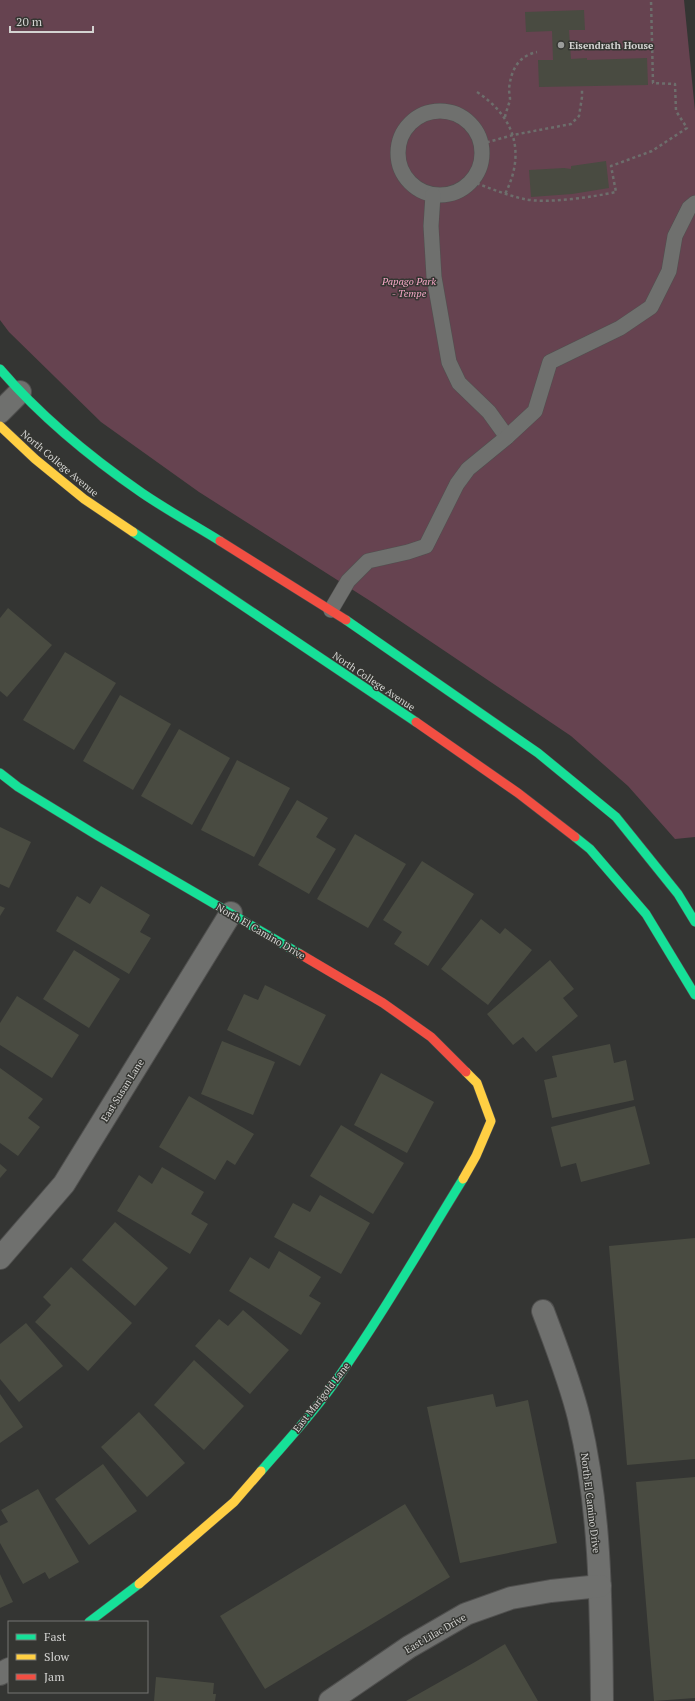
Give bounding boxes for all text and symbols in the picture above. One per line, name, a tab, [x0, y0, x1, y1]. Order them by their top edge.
scale bar	[10, 8, 93, 34]
text: 20 m	[16, 14, 43, 29]
place label: Eisendrath House	[569, 39, 654, 52]
marker: Eisendrath House	[556, 40, 566, 50]
park label: Papago Park - Tempe	[381, 275, 436, 300]
street label: North College Avenue	[18, 427, 101, 499]
street label: North College Avenue	[330, 649, 417, 714]
street label: North El Camino Drive	[214, 901, 308, 962]
street label: East Susan Lane	[98, 1056, 147, 1124]
street label: East Marigold Lane	[290, 1360, 353, 1435]
street label: North El Camino Drive	[578, 1452, 603, 1554]
street label: East Lilac Drive	[402, 1611, 468, 1656]
legend	[8, 1621, 148, 1693]
text: Fast	[44, 1629, 67, 1644]
text: Slow	[44, 1649, 70, 1664]
text: Jam	[44, 1669, 65, 1684]

